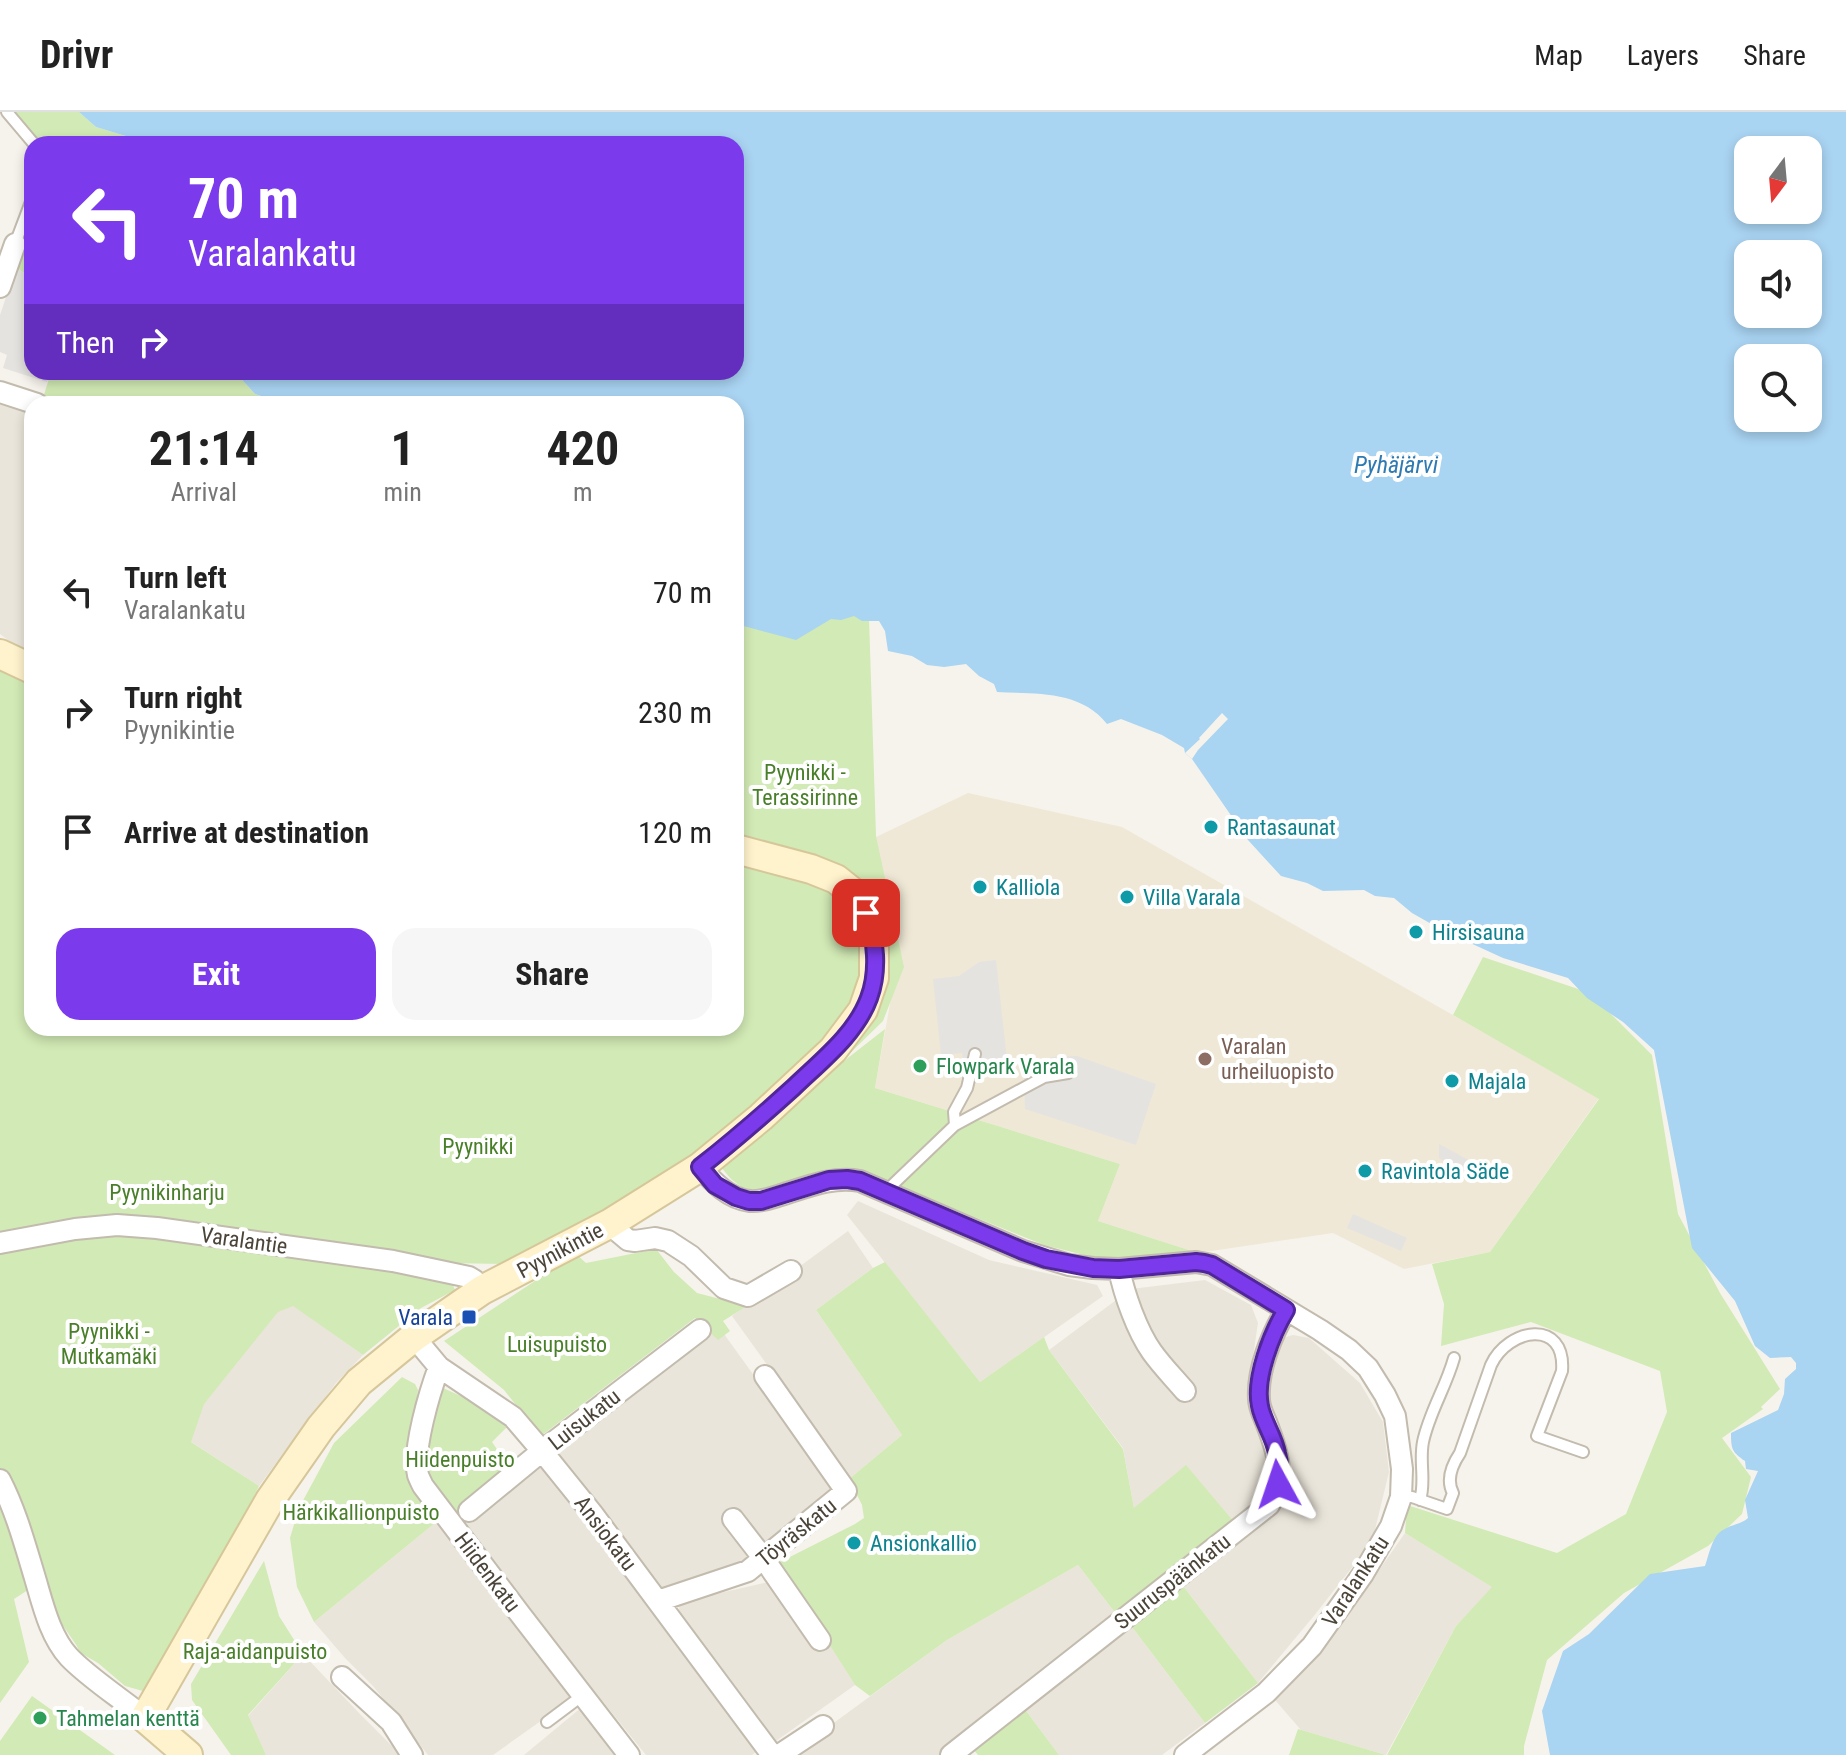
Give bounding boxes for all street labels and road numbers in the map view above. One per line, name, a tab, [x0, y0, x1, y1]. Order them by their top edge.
street label: Pyynikintie	[513, 1217, 608, 1284]
street label: Varalantie	[199, 1222, 289, 1259]
street label: Luisukatu	[544, 1384, 625, 1455]
street label: Ansiokatu	[569, 1491, 642, 1576]
street label: Töyräskatu	[752, 1493, 841, 1572]
street label: Hiidenkatu	[450, 1528, 526, 1617]
street label: Suuruspäänkatu	[1109, 1528, 1235, 1634]
street label: Varalankatu	[1317, 1531, 1394, 1631]

